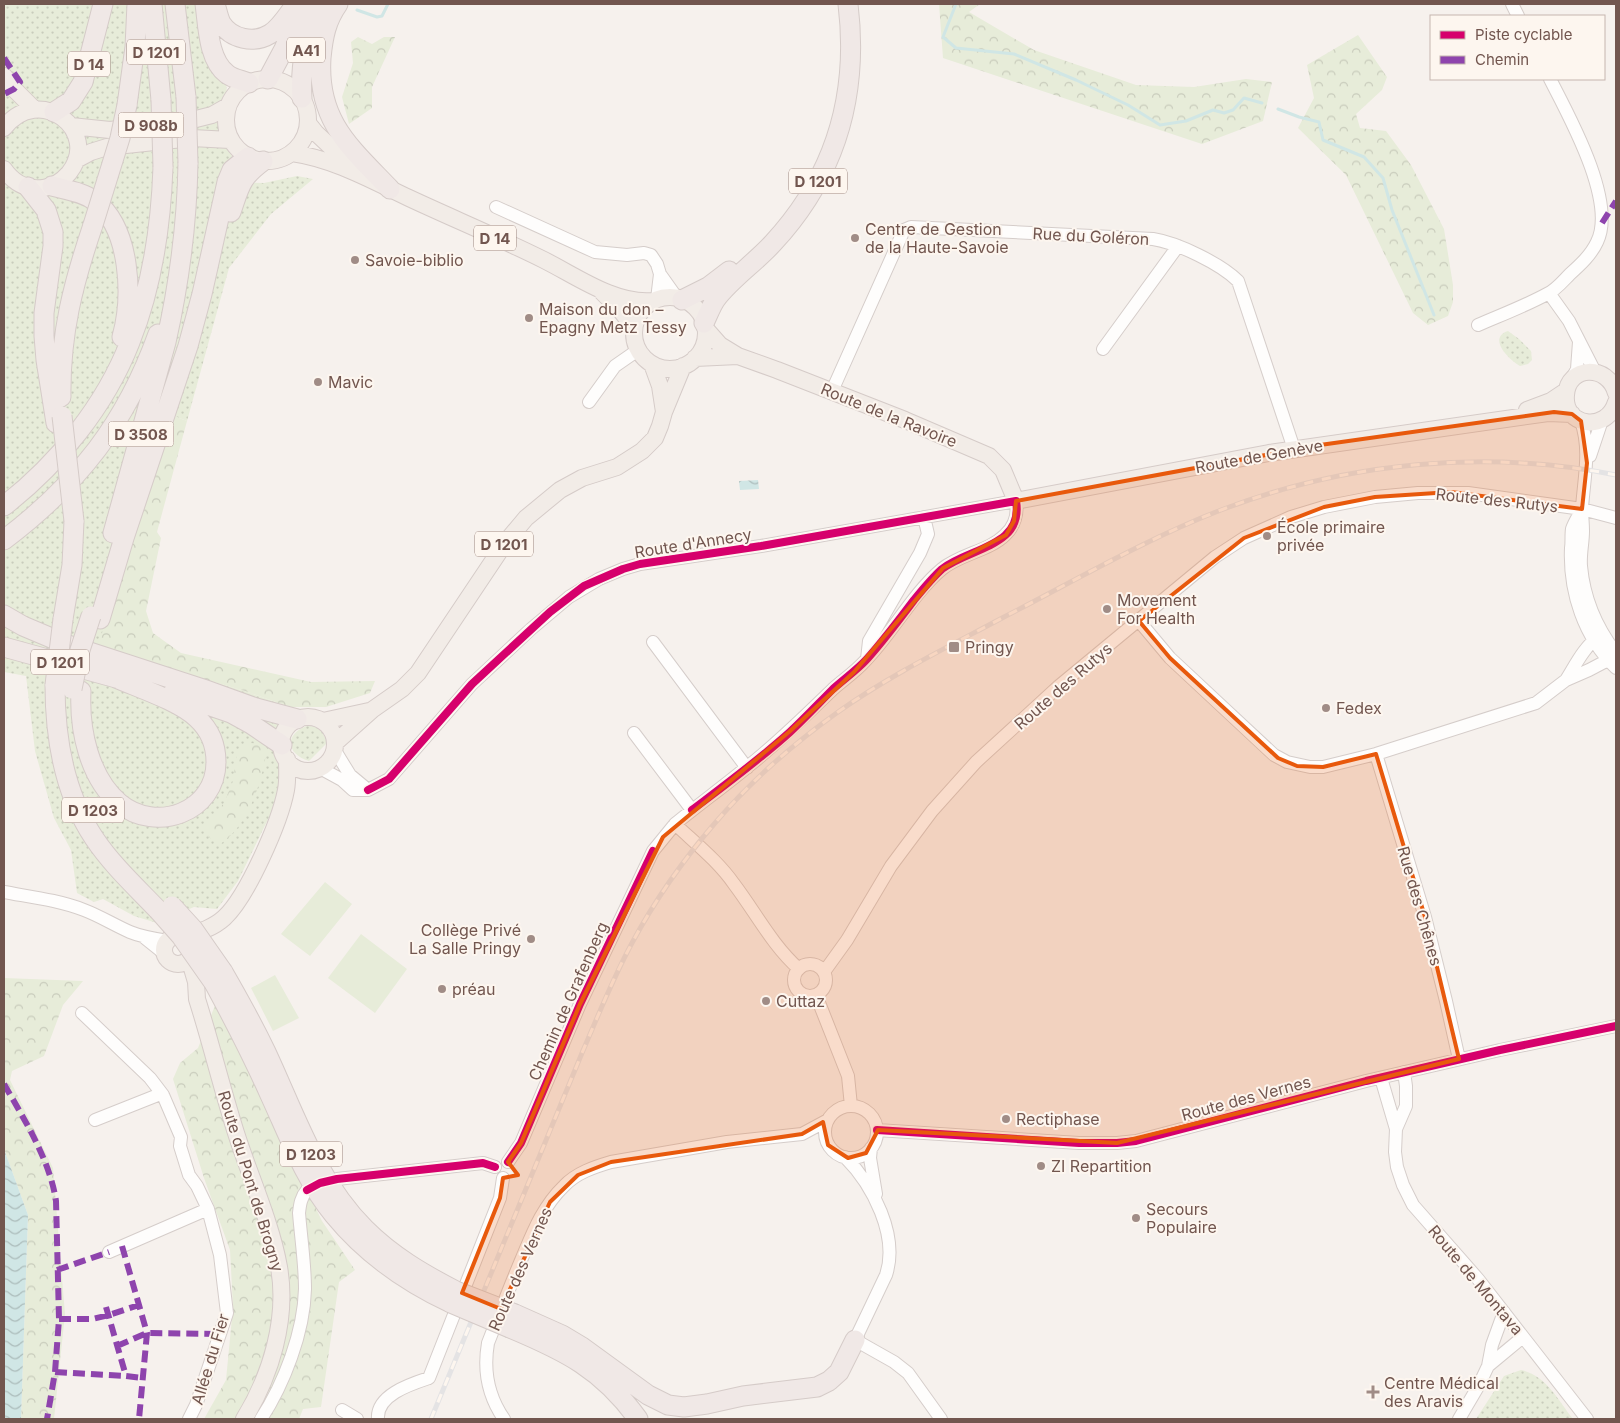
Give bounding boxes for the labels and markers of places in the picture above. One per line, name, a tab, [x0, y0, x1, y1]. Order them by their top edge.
place label: Centre de Gestion de la Haute-Savoie	[865, 219, 1009, 257]
marker: Centre de Gestion de la Haute-Savoie	[849, 232, 861, 244]
place label: Savoie-biblio	[365, 250, 464, 270]
marker: Savoie-biblio	[349, 254, 361, 266]
place label: Maison du don – Epagny Metz Tessy	[539, 299, 687, 337]
marker: Maison du don – Epagny Metz Tessy	[523, 312, 535, 324]
place label: Mavic	[328, 372, 373, 392]
marker: Mavic	[312, 376, 324, 388]
place label: École primaire privée	[1277, 517, 1385, 555]
marker: École primaire privée	[1261, 530, 1273, 542]
place label: Movement For Health	[1117, 590, 1197, 628]
marker: Movement For Health	[1101, 603, 1113, 615]
place label: Pringy	[965, 637, 1014, 657]
marker: Pringy	[947, 640, 961, 654]
place label: Fedex	[1336, 698, 1382, 718]
marker: Fedex	[1320, 702, 1332, 714]
place label: Collège Privé La Salle Pringy	[409, 920, 521, 958]
marker: Collège Privé La Salle Pringy	[525, 933, 537, 945]
place label: préau	[452, 979, 495, 999]
marker: préau	[436, 983, 448, 995]
place label: Cuttaz	[776, 991, 825, 1011]
marker: Cuttaz	[760, 995, 772, 1007]
place label: Rectiphase	[1016, 1109, 1100, 1129]
marker: Rectiphase	[1000, 1113, 1012, 1125]
place label: ZI Repartition	[1051, 1156, 1152, 1176]
marker: ZI Repartition	[1035, 1160, 1047, 1172]
place label: Secours Populaire	[1146, 1199, 1217, 1237]
marker: Secours Populaire	[1130, 1212, 1142, 1224]
place label: Centre Médical des Aravis	[1384, 1373, 1499, 1411]
marker: Centre Médical des Aravis	[1366, 1385, 1380, 1399]

